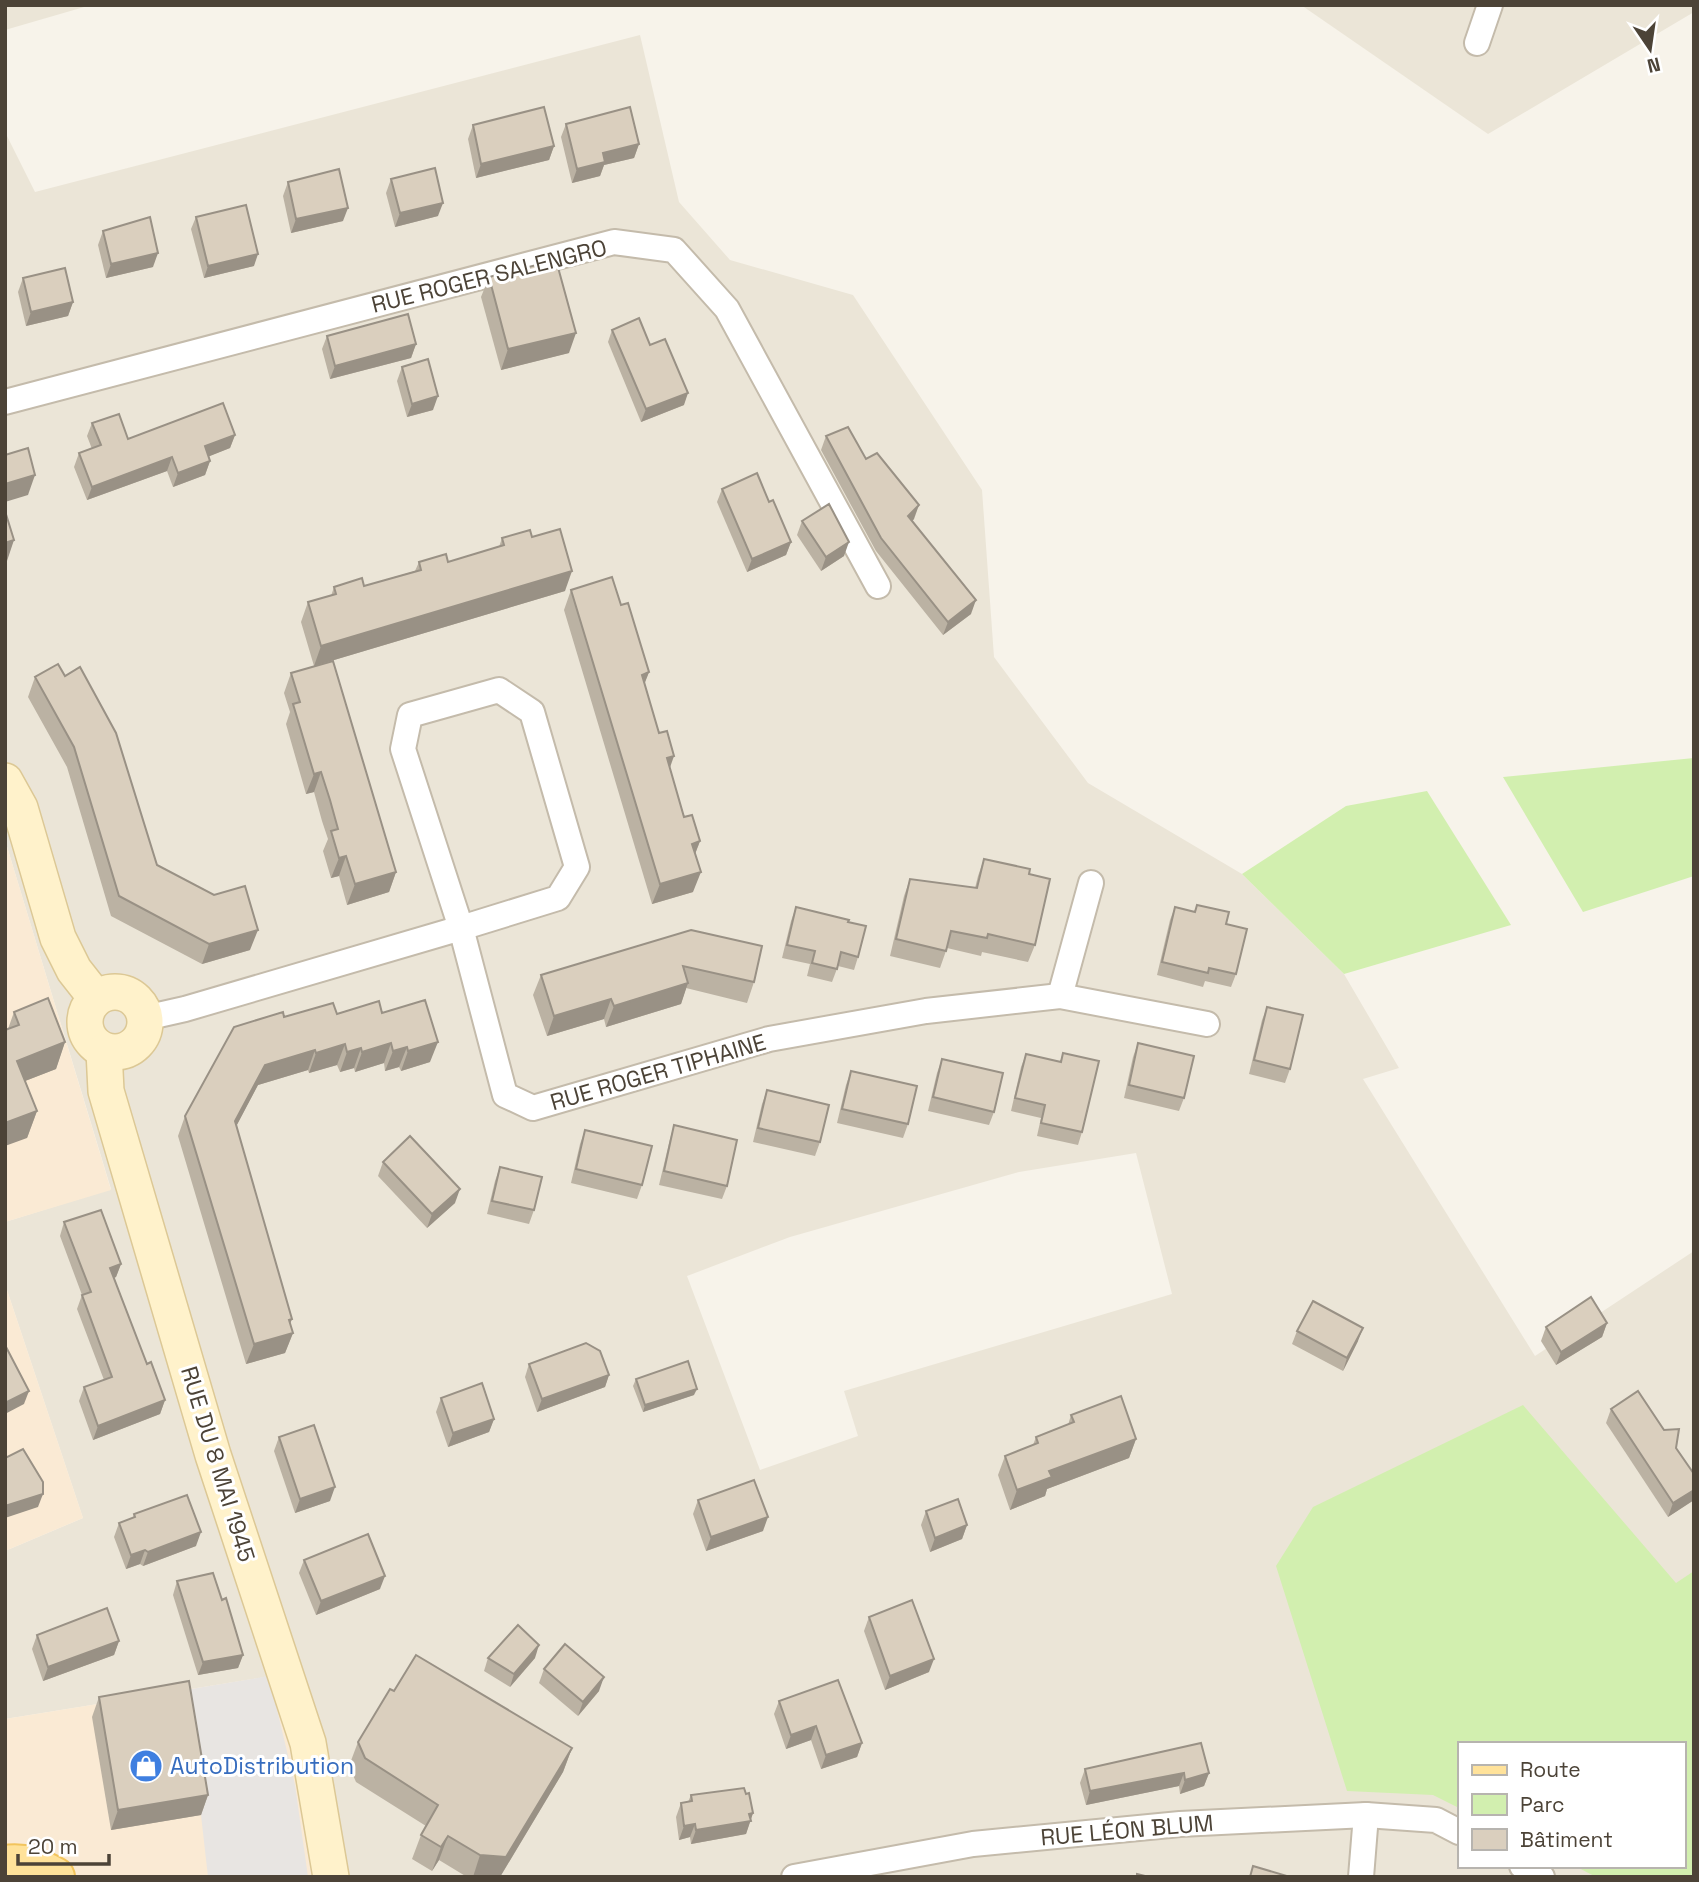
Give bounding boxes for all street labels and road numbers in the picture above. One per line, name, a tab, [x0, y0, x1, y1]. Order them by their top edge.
street label: RUE ROGER SALENGRO	[368, 232, 610, 320]
street label: RUE ROGER TIPHAINE	[547, 1027, 769, 1117]
street label: RUE DU 8 MAI 1945	[174, 1362, 262, 1566]
street label: RUE LÉON BLUM	[1039, 1808, 1215, 1852]

